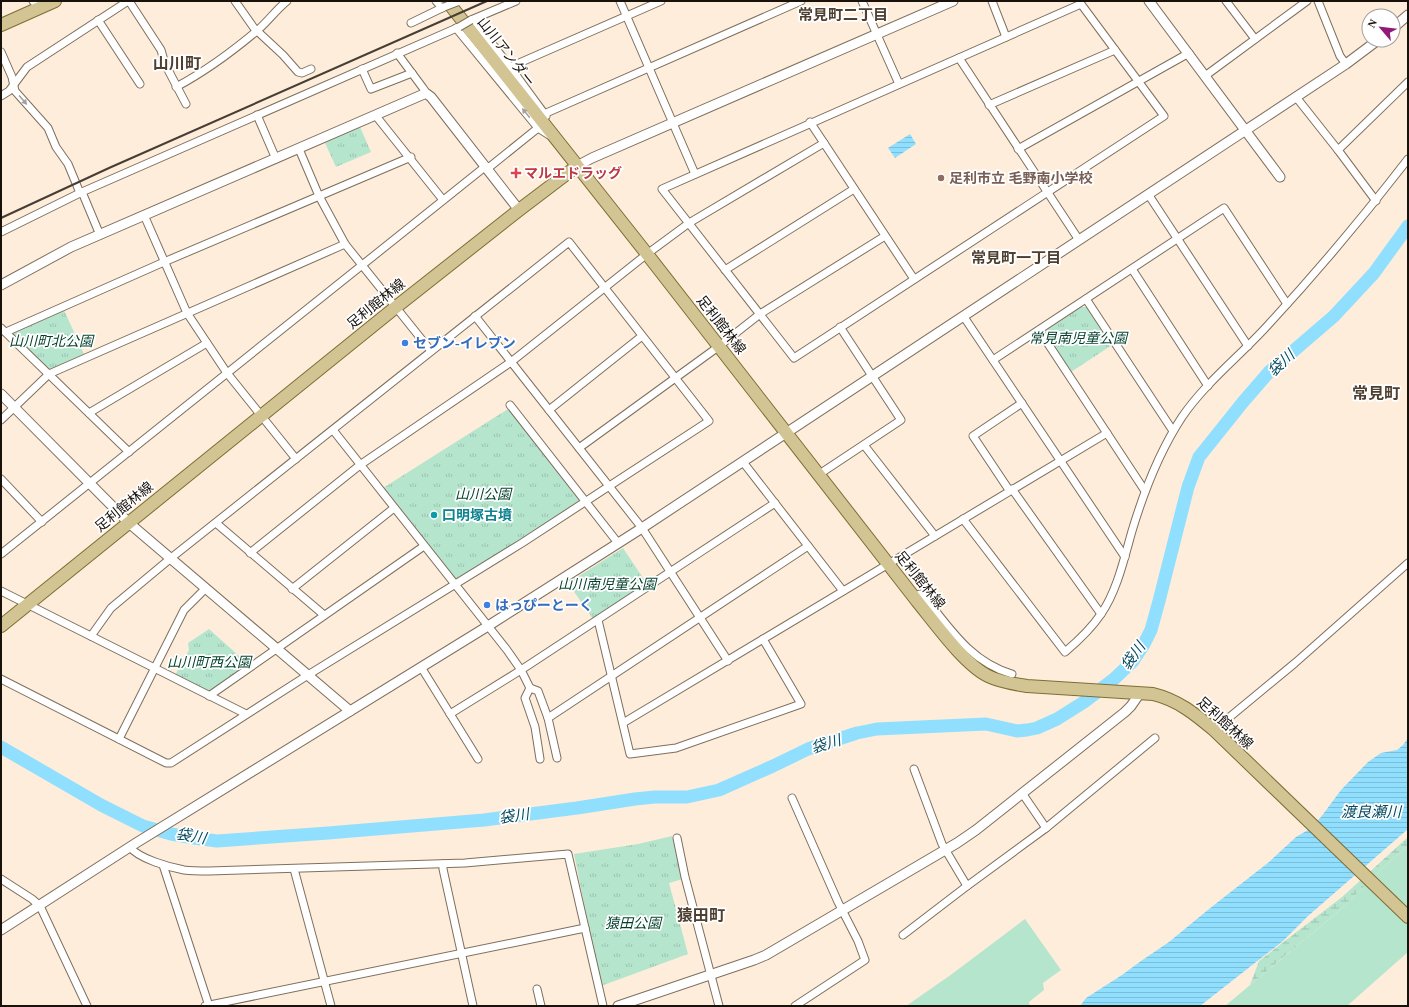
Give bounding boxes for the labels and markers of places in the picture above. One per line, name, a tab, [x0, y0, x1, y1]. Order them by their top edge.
place label: マルエドラッグ	[524, 165, 622, 181]
marker: マルエドラッグ	[511, 168, 521, 178]
place label: 足利市立 毛野南小学校	[949, 171, 1093, 186]
marker: 足利市立 毛野南小学校	[936, 173, 946, 183]
place label: セブン-イレブン	[413, 335, 516, 351]
marker: セブン-イレブン	[400, 338, 410, 348]
place label: 口明塚古墳	[442, 508, 512, 523]
marker: 口明塚古墳	[429, 510, 439, 520]
place label: はっぴーとーく	[495, 598, 593, 613]
marker: はっぴーとーく	[482, 600, 492, 610]

